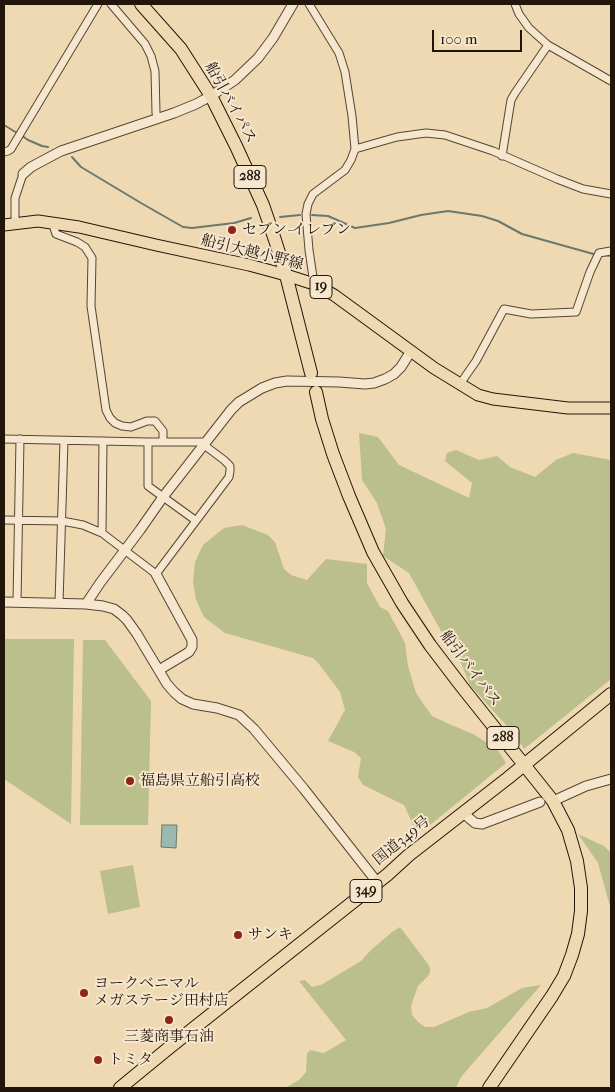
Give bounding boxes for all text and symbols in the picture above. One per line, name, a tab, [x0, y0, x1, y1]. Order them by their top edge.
scale bar	[435, 20, 525, 52]
text: 100 m	[440, 30, 478, 48]
street label: 船引バイパス	[200, 59, 260, 147]
road number: 288	[234, 166, 266, 188]
place label: セブン-イレブン	[242, 221, 351, 239]
marker: セブン-イレブン	[226, 224, 238, 236]
street label: 船引大越小野線	[199, 232, 305, 274]
road number: 19	[310, 276, 332, 298]
street label: 船引バイパス	[436, 628, 504, 710]
road number: 288	[487, 726, 519, 750]
place label: 福島県立船引高校	[140, 772, 260, 790]
marker: 福島県立船引高校	[124, 775, 136, 787]
street label: 国道349号	[370, 813, 434, 869]
road number: 349	[350, 879, 382, 902]
place label: サンキ	[248, 926, 293, 944]
marker: サンキ	[232, 929, 244, 941]
place label: ヨークベニマル メガステージ田村店	[94, 975, 229, 1010]
marker: ヨークベニマル メガステージ田村店	[78, 987, 90, 999]
marker: 三菱商事石油	[163, 1014, 175, 1026]
place label: 三菱商事石油	[124, 1028, 214, 1046]
place label: トミタ	[108, 1051, 153, 1069]
marker: トミタ	[92, 1054, 104, 1066]

